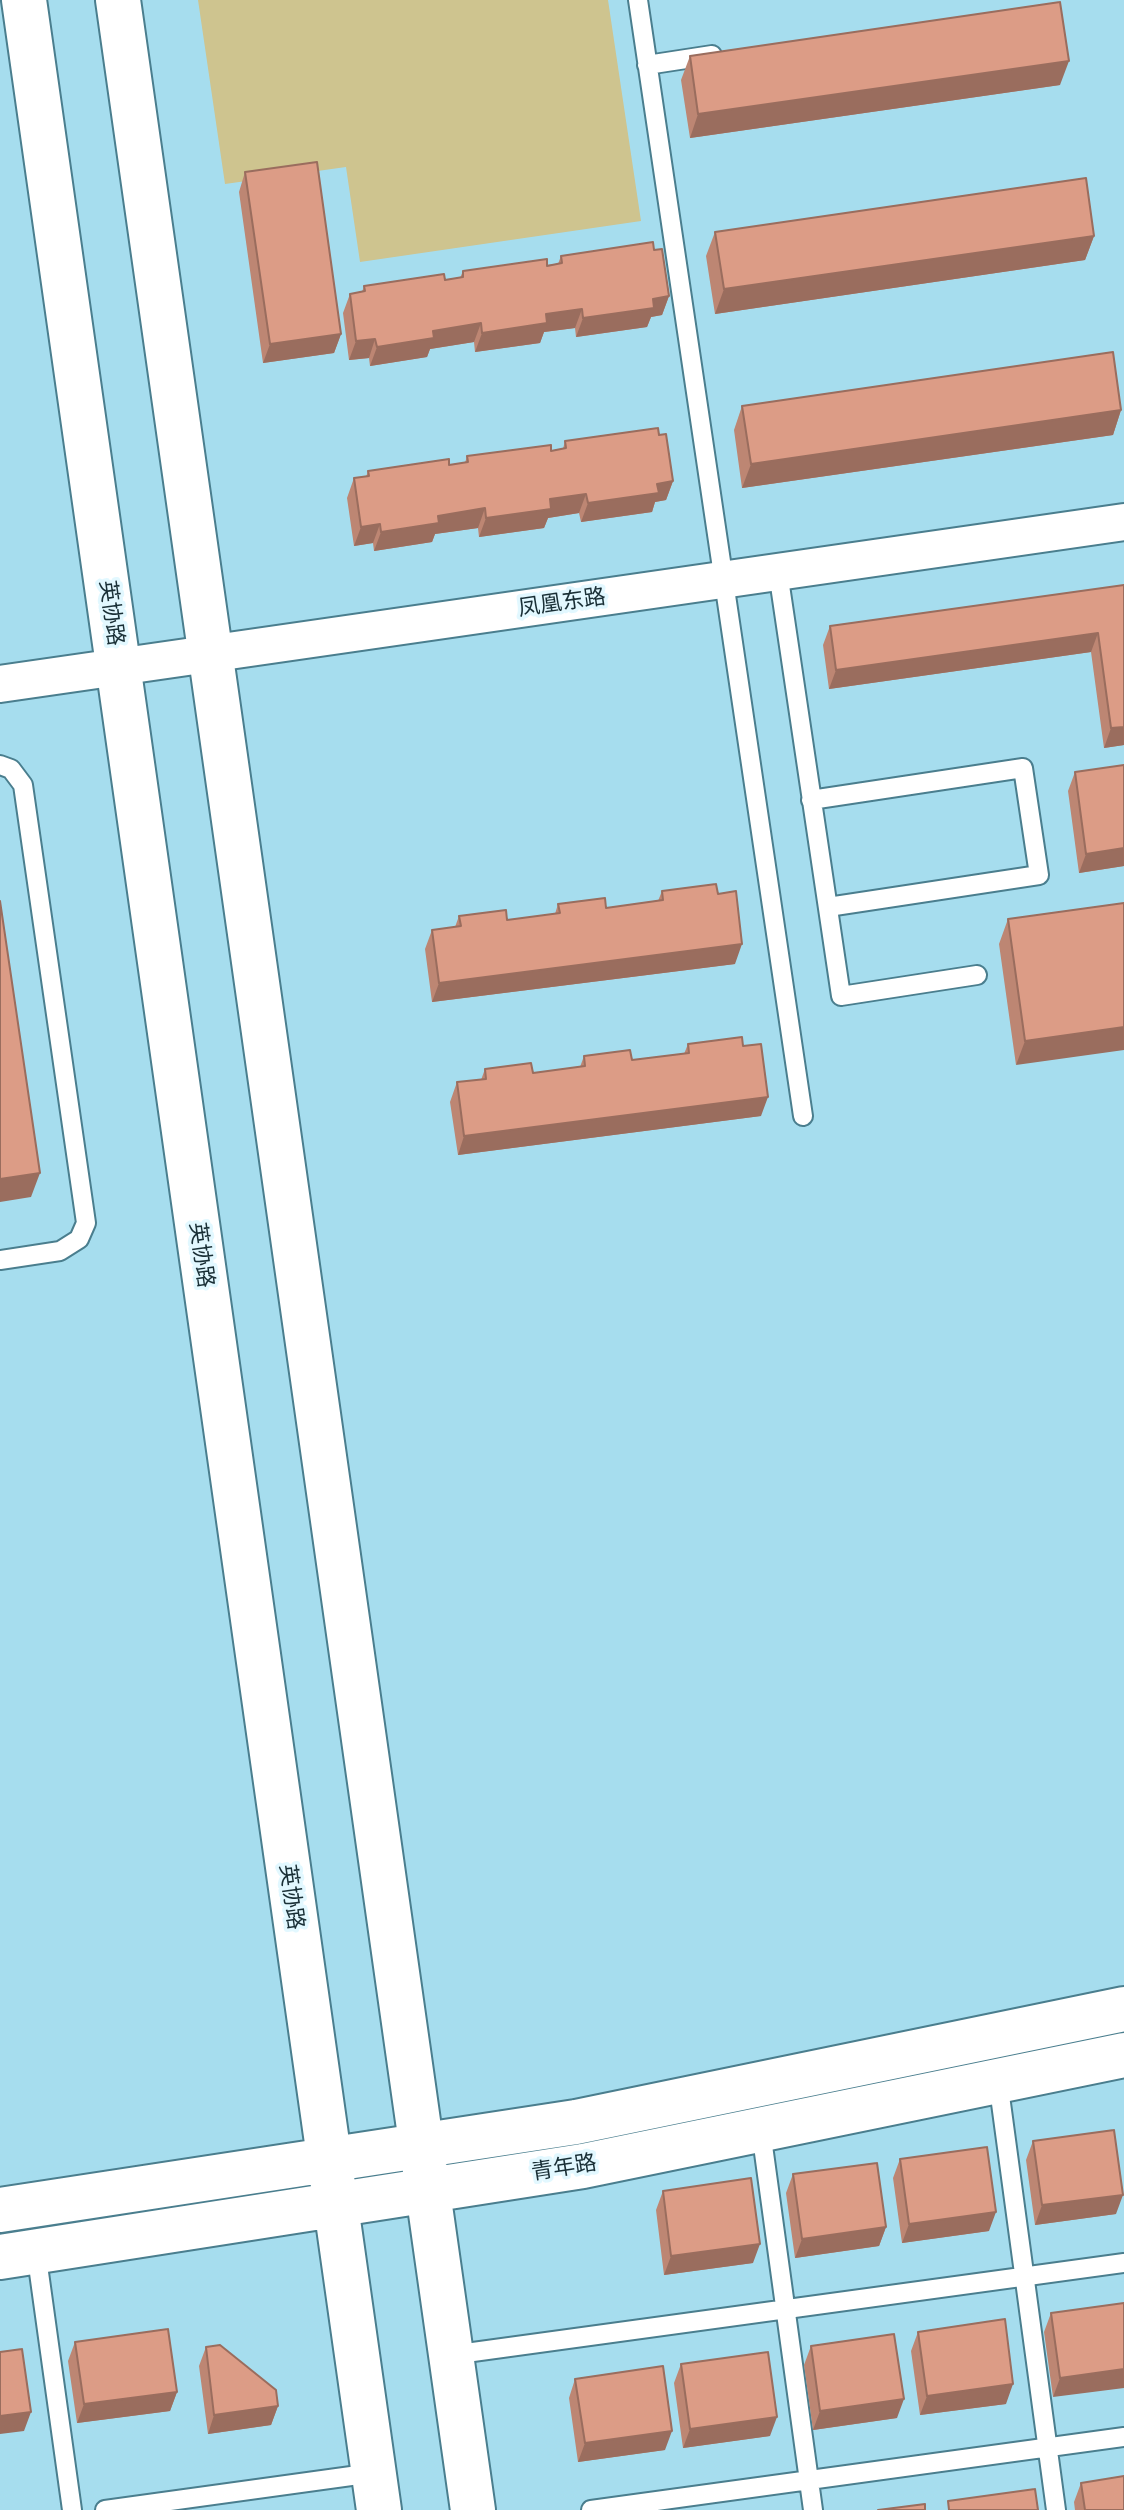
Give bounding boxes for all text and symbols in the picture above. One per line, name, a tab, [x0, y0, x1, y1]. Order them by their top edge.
street label: 英协路	[93, 578, 129, 648]
street label: 凤凰东路	[517, 584, 607, 622]
street label: 英协路	[183, 1220, 219, 1290]
street label: 英协路	[273, 1862, 309, 1932]
street label: 青年路	[529, 2150, 599, 2186]

